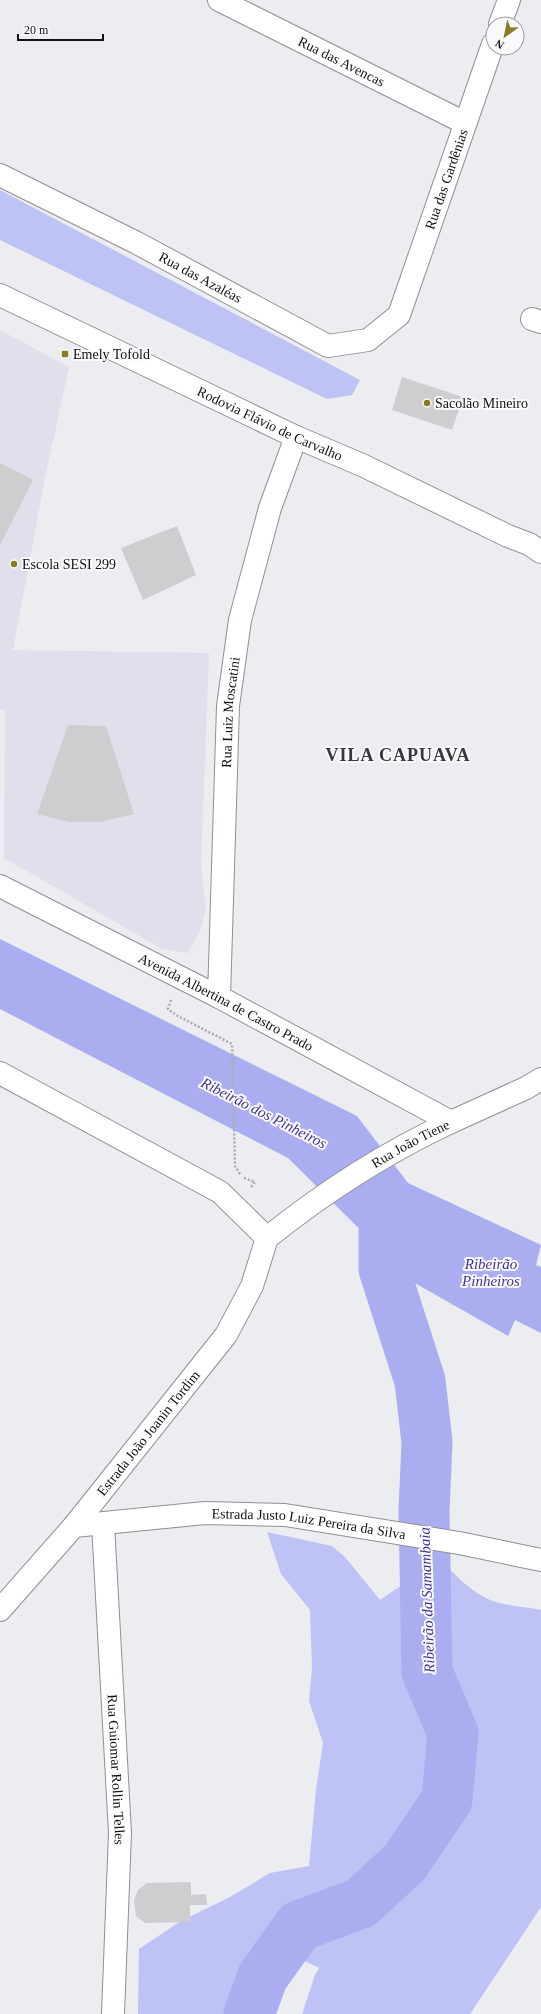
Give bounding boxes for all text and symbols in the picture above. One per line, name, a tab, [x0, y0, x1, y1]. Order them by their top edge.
scale bar	[18, 16, 103, 42]
north arrow	[485, 16, 525, 56]
text: 20 m	[24, 23, 49, 37]
street label: Rua das Avencas	[296, 33, 387, 89]
text: N	[493, 37, 506, 52]
street label: Rua das Gardênias	[422, 127, 470, 231]
street label: Rua das Azaléas	[156, 249, 244, 306]
place label: Emely Tofold	[73, 347, 150, 362]
marker: Emely Tofold	[60, 349, 70, 359]
street label: Rodovia Flávio de Carvalho	[195, 383, 345, 463]
place label: Sacolão Mineiro	[435, 396, 528, 411]
marker: Sacolão Mineiro	[422, 398, 432, 408]
place label: Escola SESI 299	[22, 557, 116, 572]
marker: Escola SESI 299	[9, 559, 19, 569]
street label: Rua Luiz Moscatini	[219, 656, 242, 768]
district label: VILA CAPUAVA	[326, 745, 470, 765]
street label: Avenida Albertina de Castro Prado	[136, 950, 316, 1054]
water label: Ribeirão dos Pinheiros	[198, 1074, 330, 1152]
street label: Rua João Tiene	[369, 1116, 452, 1171]
water label: Ribeirão Pinheiros	[461, 1256, 520, 1289]
street label: Estrada João Joanin Tordim	[94, 1367, 202, 1498]
street label: Estrada Justo Luiz Pereira da Silva	[211, 1506, 408, 1542]
water label: Ribeirão da Samambaia	[416, 1527, 438, 1674]
street label: Rua Guiomar Rollin Telles	[105, 1694, 128, 1845]

